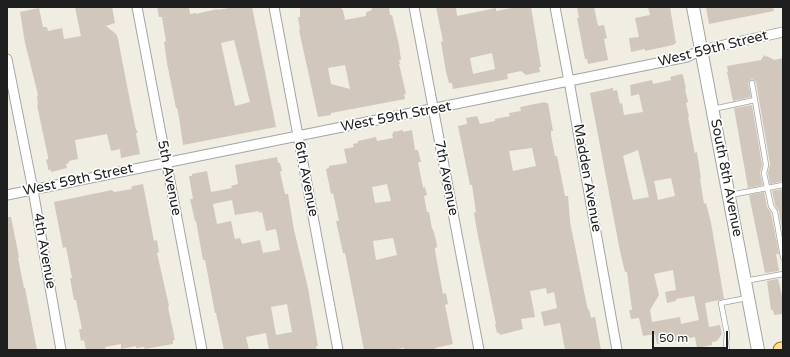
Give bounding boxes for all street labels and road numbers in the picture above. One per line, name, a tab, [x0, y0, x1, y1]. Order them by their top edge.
street label: West 59th Street	[657, 27, 769, 71]
street label: West 59th Street	[339, 98, 453, 136]
street label: South 8th Avenue	[706, 118, 746, 238]
street label: Madden Avenue	[569, 123, 605, 233]
street label: 5th Avenue	[153, 139, 185, 217]
street label: 7th Avenue	[430, 139, 462, 217]
street label: 6th Avenue	[290, 140, 322, 218]
street label: West 59th Street	[21, 160, 135, 200]
street label: 4th Avenue	[29, 212, 59, 290]

